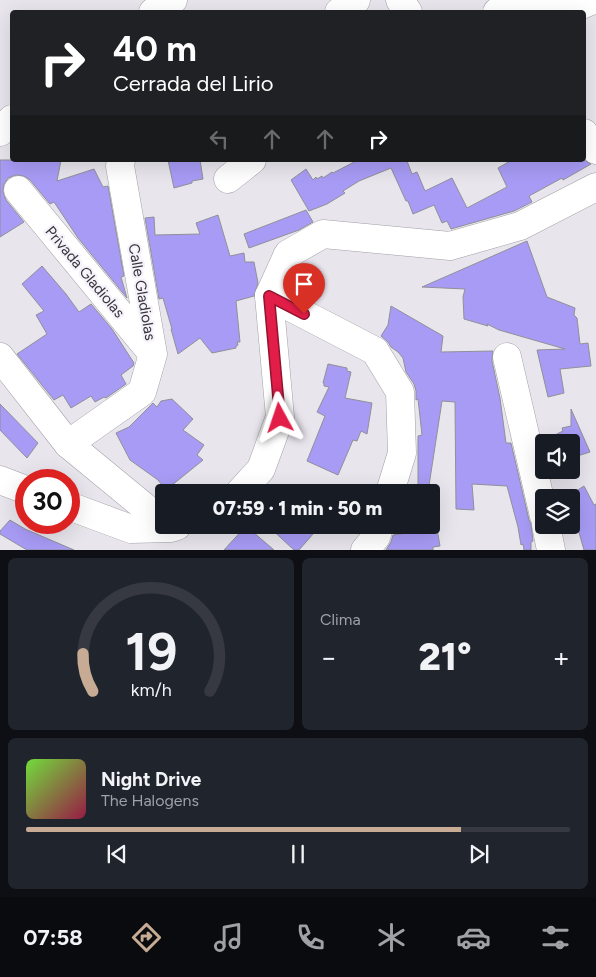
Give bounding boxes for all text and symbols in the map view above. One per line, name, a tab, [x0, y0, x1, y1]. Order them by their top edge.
text: 40 m	[113, 28, 197, 70]
icon: right	[30, 30, 95, 95]
text: Cerrada del Lirio	[113, 70, 274, 97]
icon: left	[205, 125, 233, 153]
icon: ahead	[258, 125, 286, 153]
icon: ahead	[311, 125, 339, 153]
icon: right	[364, 125, 392, 153]
street label: Privada Gladiolas	[42, 223, 128, 321]
street label: Calle Gladiolas	[125, 242, 159, 342]
pin	[283, 263, 325, 314]
icon: arrive	[290, 270, 318, 298]
position arrow	[253, 391, 305, 443]
map controls	[535, 434, 580, 534]
button: sound	[535, 434, 580, 479]
speed limit sign: 30	[15, 469, 80, 534]
button: layers	[535, 489, 580, 534]
text: 07:59 · 1 min · 50 m	[213, 497, 382, 520]
text: Clima	[320, 610, 361, 629]
text: 19	[125, 621, 177, 683]
text: 21°	[418, 634, 472, 680]
text: −	[320, 640, 337, 674]
text: +	[553, 640, 570, 674]
text: km/h	[131, 679, 171, 700]
text: Night Drive	[101, 768, 201, 791]
text: The Halogens	[101, 791, 199, 810]
icon: previous	[103, 840, 131, 868]
icon: pause	[284, 840, 312, 868]
icon: next	[465, 840, 493, 868]
icon: directions	[129, 920, 164, 955]
icon: music	[211, 920, 246, 955]
icon: phone	[293, 920, 328, 955]
icon: climate	[374, 920, 409, 955]
icon: car	[456, 920, 491, 955]
icon: filters	[538, 920, 573, 955]
text: 07:58	[23, 924, 83, 951]

